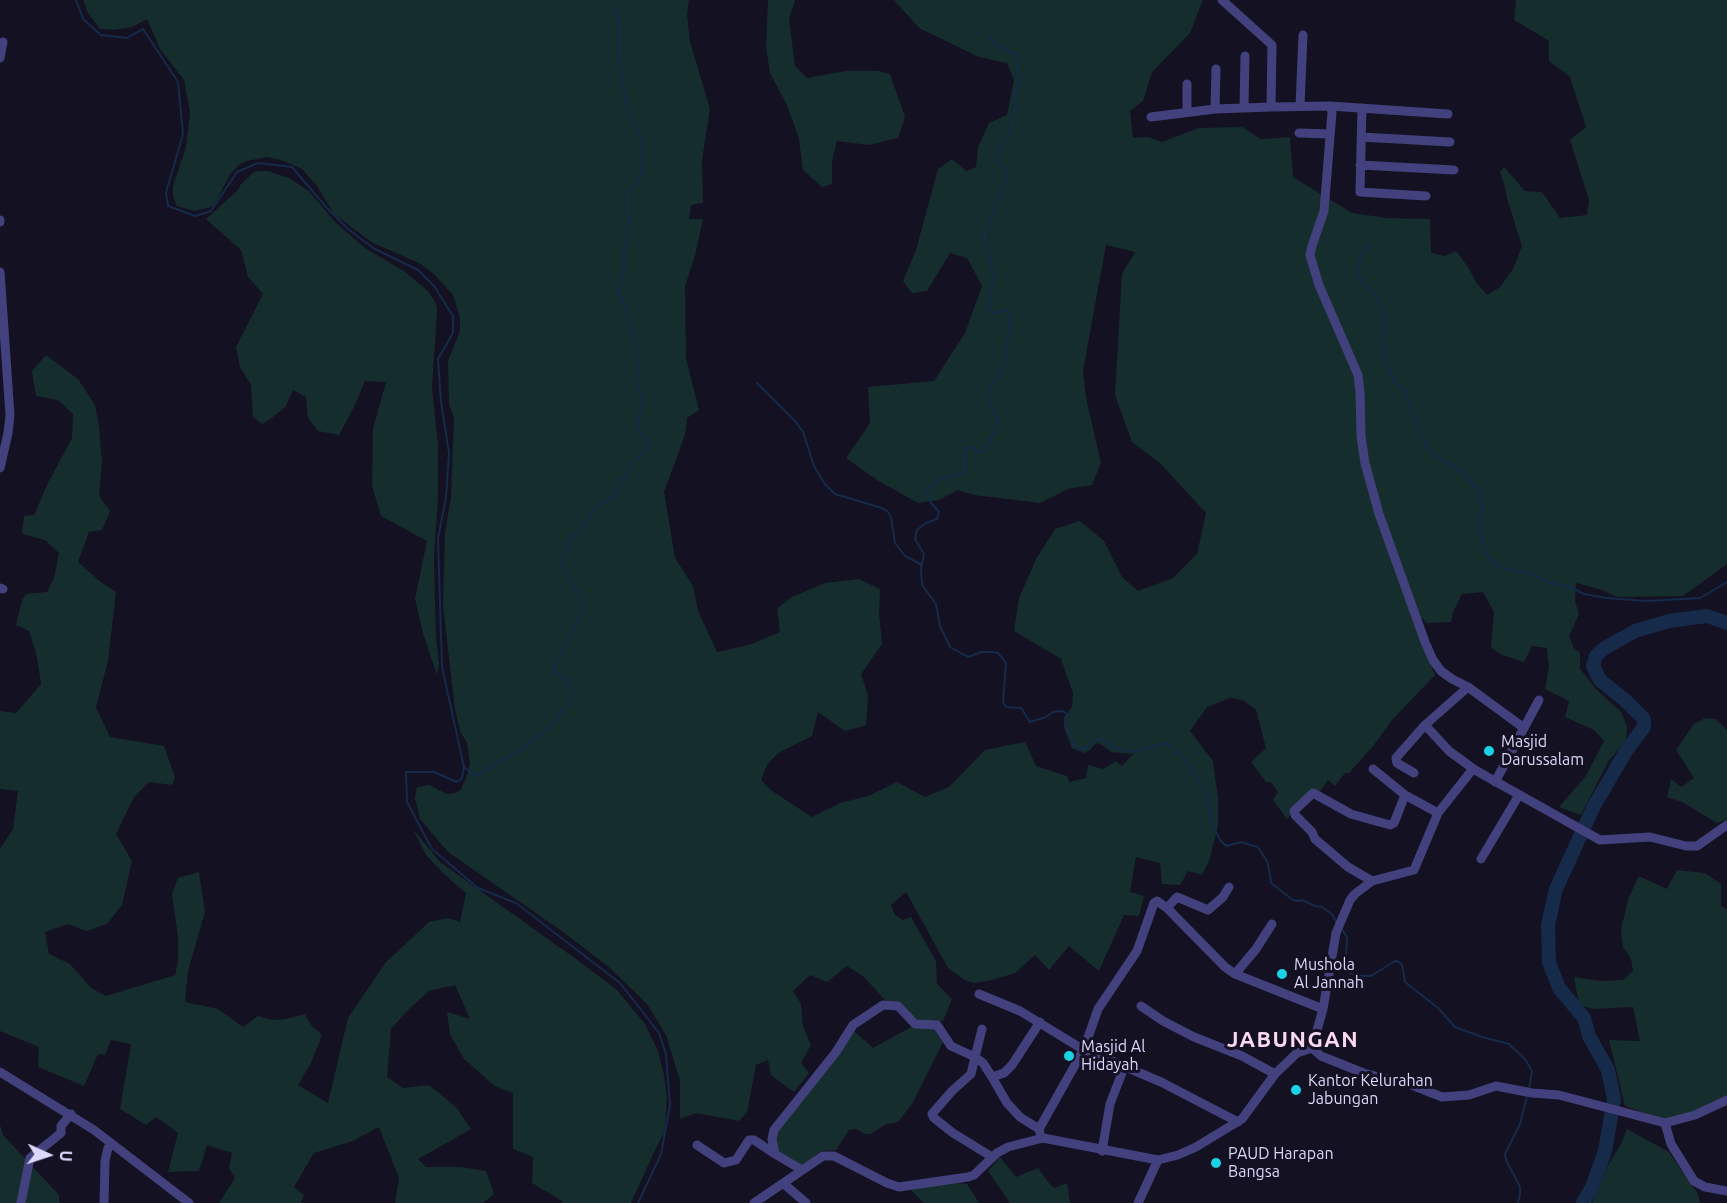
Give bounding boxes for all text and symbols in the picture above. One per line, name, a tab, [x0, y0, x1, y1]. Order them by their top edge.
place label: Masjid Darussalam	[1501, 732, 1584, 770]
marker: Masjid Darussalam	[1482, 744, 1496, 758]
place label: Mushola Al Jannah	[1294, 955, 1364, 993]
marker: Mushola Al Jannah	[1275, 967, 1289, 981]
district label: JABUNGAN	[1227, 1027, 1359, 1053]
place label: Masjid Al Hidayah	[1081, 1037, 1145, 1075]
marker: Masjid Al Hidayah	[1062, 1049, 1076, 1063]
place label: Kantor Kelurahan Jabungan	[1308, 1071, 1433, 1109]
marker: Kantor Kelurahan Jabungan	[1289, 1083, 1303, 1097]
north arrow	[18, 1125, 78, 1185]
place label: PAUD Harapan Bangsa	[1228, 1144, 1334, 1182]
text: U	[57, 1150, 75, 1162]
marker: PAUD Harapan Bangsa	[1209, 1156, 1223, 1170]

